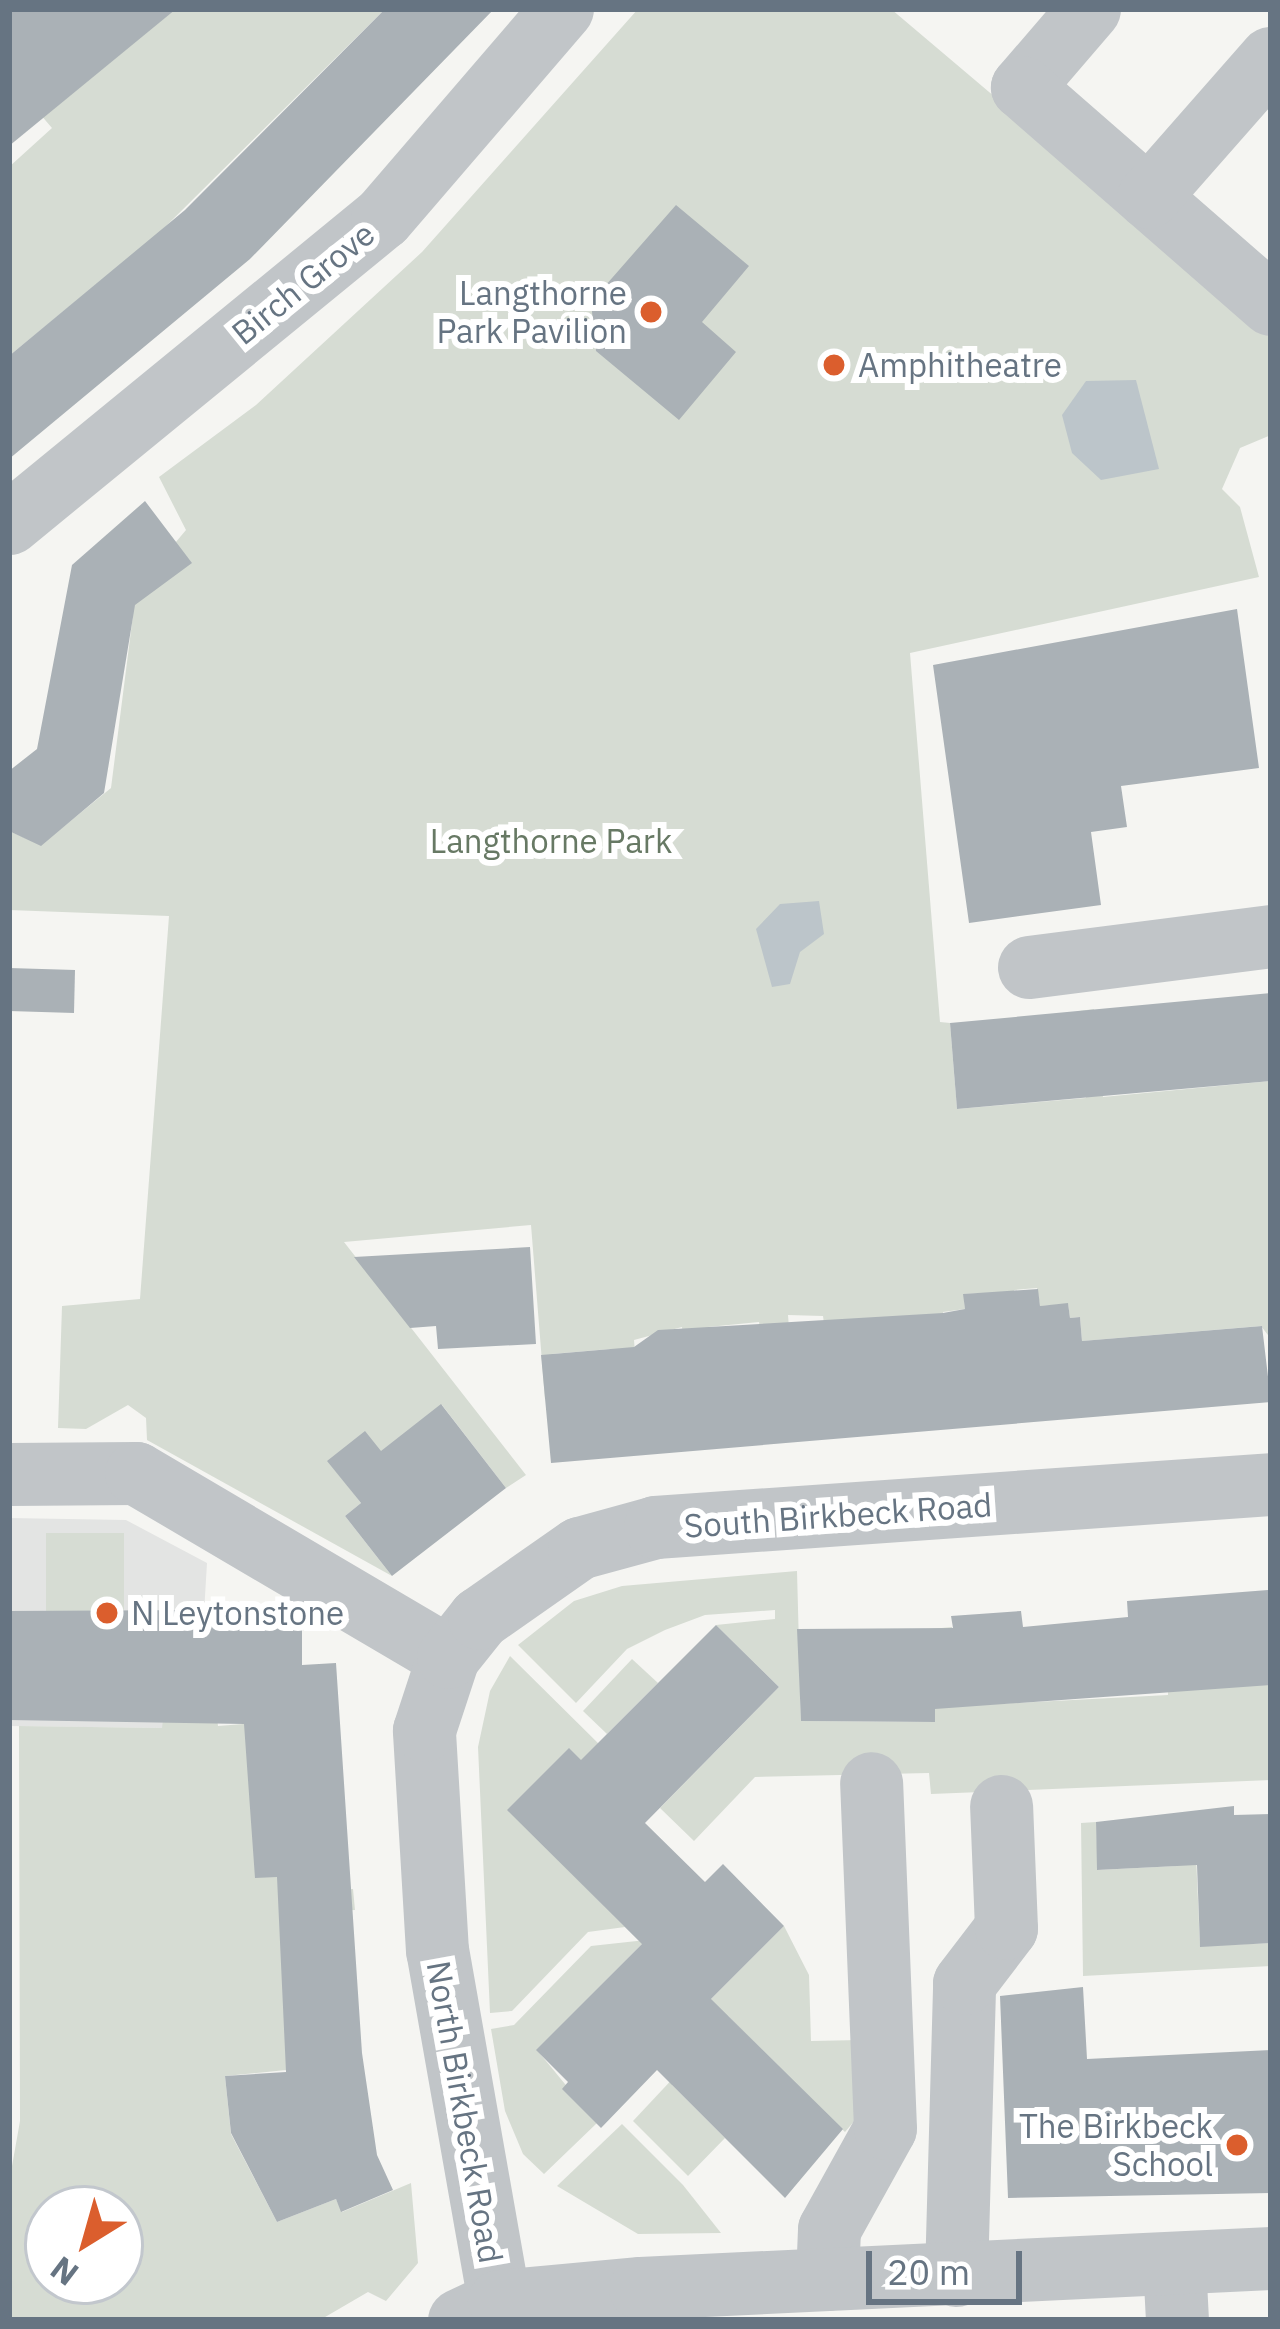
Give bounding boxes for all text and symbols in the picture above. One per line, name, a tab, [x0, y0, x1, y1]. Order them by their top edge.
street label: Birch Grove	[224, 213, 382, 353]
place label: Langthorne Park Pavilion	[436, 273, 627, 351]
marker: Langthorne Park Pavilion	[638, 299, 664, 325]
place label: Amphitheatre	[858, 345, 1062, 385]
marker: Amphitheatre	[821, 352, 847, 378]
park label: Langthorne Park	[430, 821, 672, 861]
street label: South Birkbeck Road	[683, 1484, 993, 1546]
place label: N Leytonstone	[131, 1593, 344, 1633]
marker: N Leytonstone	[94, 1600, 120, 1626]
street label: North Birkbeck Road	[419, 1958, 511, 2266]
place label: The Birkbeck School	[1019, 2106, 1213, 2184]
marker: The Birkbeck School	[1224, 2132, 1250, 2158]
north arrow	[24, 2185, 144, 2305]
scale bar	[872, 2227, 1028, 2301]
text: N	[41, 2247, 86, 2296]
text: 20 m	[887, 2248, 970, 2295]

